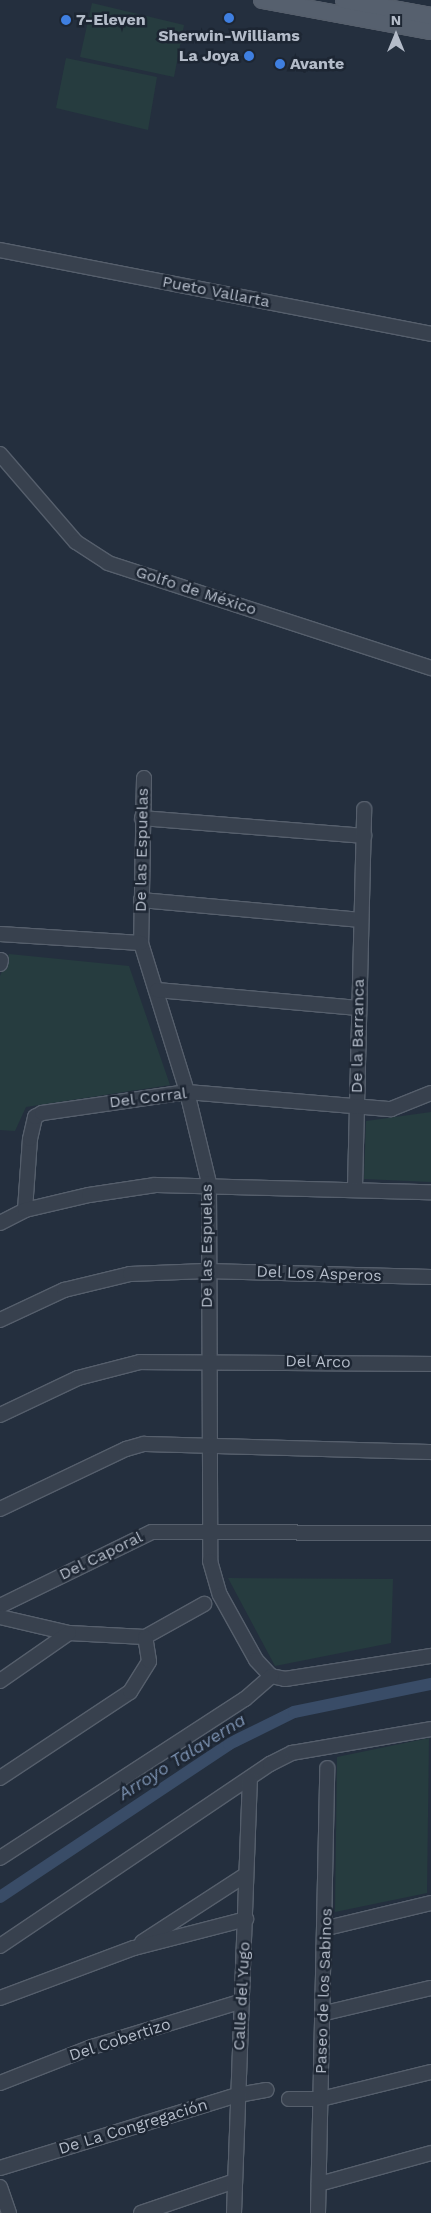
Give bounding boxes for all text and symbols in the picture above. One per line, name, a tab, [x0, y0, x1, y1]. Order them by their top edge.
place label: 7-Eleven	[76, 10, 146, 30]
north arrow	[371, 10, 421, 60]
marker: Sherwin-Williams	[223, 12, 235, 24]
text: N	[391, 12, 401, 28]
marker: 7-Eleven	[60, 14, 72, 26]
place label: Sherwin-Williams	[158, 26, 300, 46]
place label: La Joya	[178, 46, 239, 66]
marker: La Joya	[243, 50, 255, 62]
place label: Avante	[290, 54, 344, 74]
marker: Avante	[274, 58, 286, 70]
street label: Pueto Vallarta	[160, 272, 272, 312]
street label: Golfo de México	[133, 562, 259, 620]
street label: De las Espuelas	[131, 788, 153, 912]
street label: De la Barranca	[347, 978, 369, 1094]
street label: Del Corral	[108, 1084, 188, 1112]
street label: De las Espuelas	[197, 1184, 217, 1308]
street label: Del Los Asperos	[255, 1262, 383, 1286]
street label: Del Arco	[285, 1352, 351, 1372]
street label: Del Caporal	[56, 1527, 146, 1585]
water label: Arroyo Talaverna	[114, 1709, 250, 1805]
street label: Paseo de los Sabinos	[312, 1908, 336, 2074]
street label: Calle del Yugo	[230, 1940, 254, 2052]
street label: Del Cobertizo	[67, 2014, 173, 2066]
street label: De La Congregación	[56, 2095, 210, 2159]

